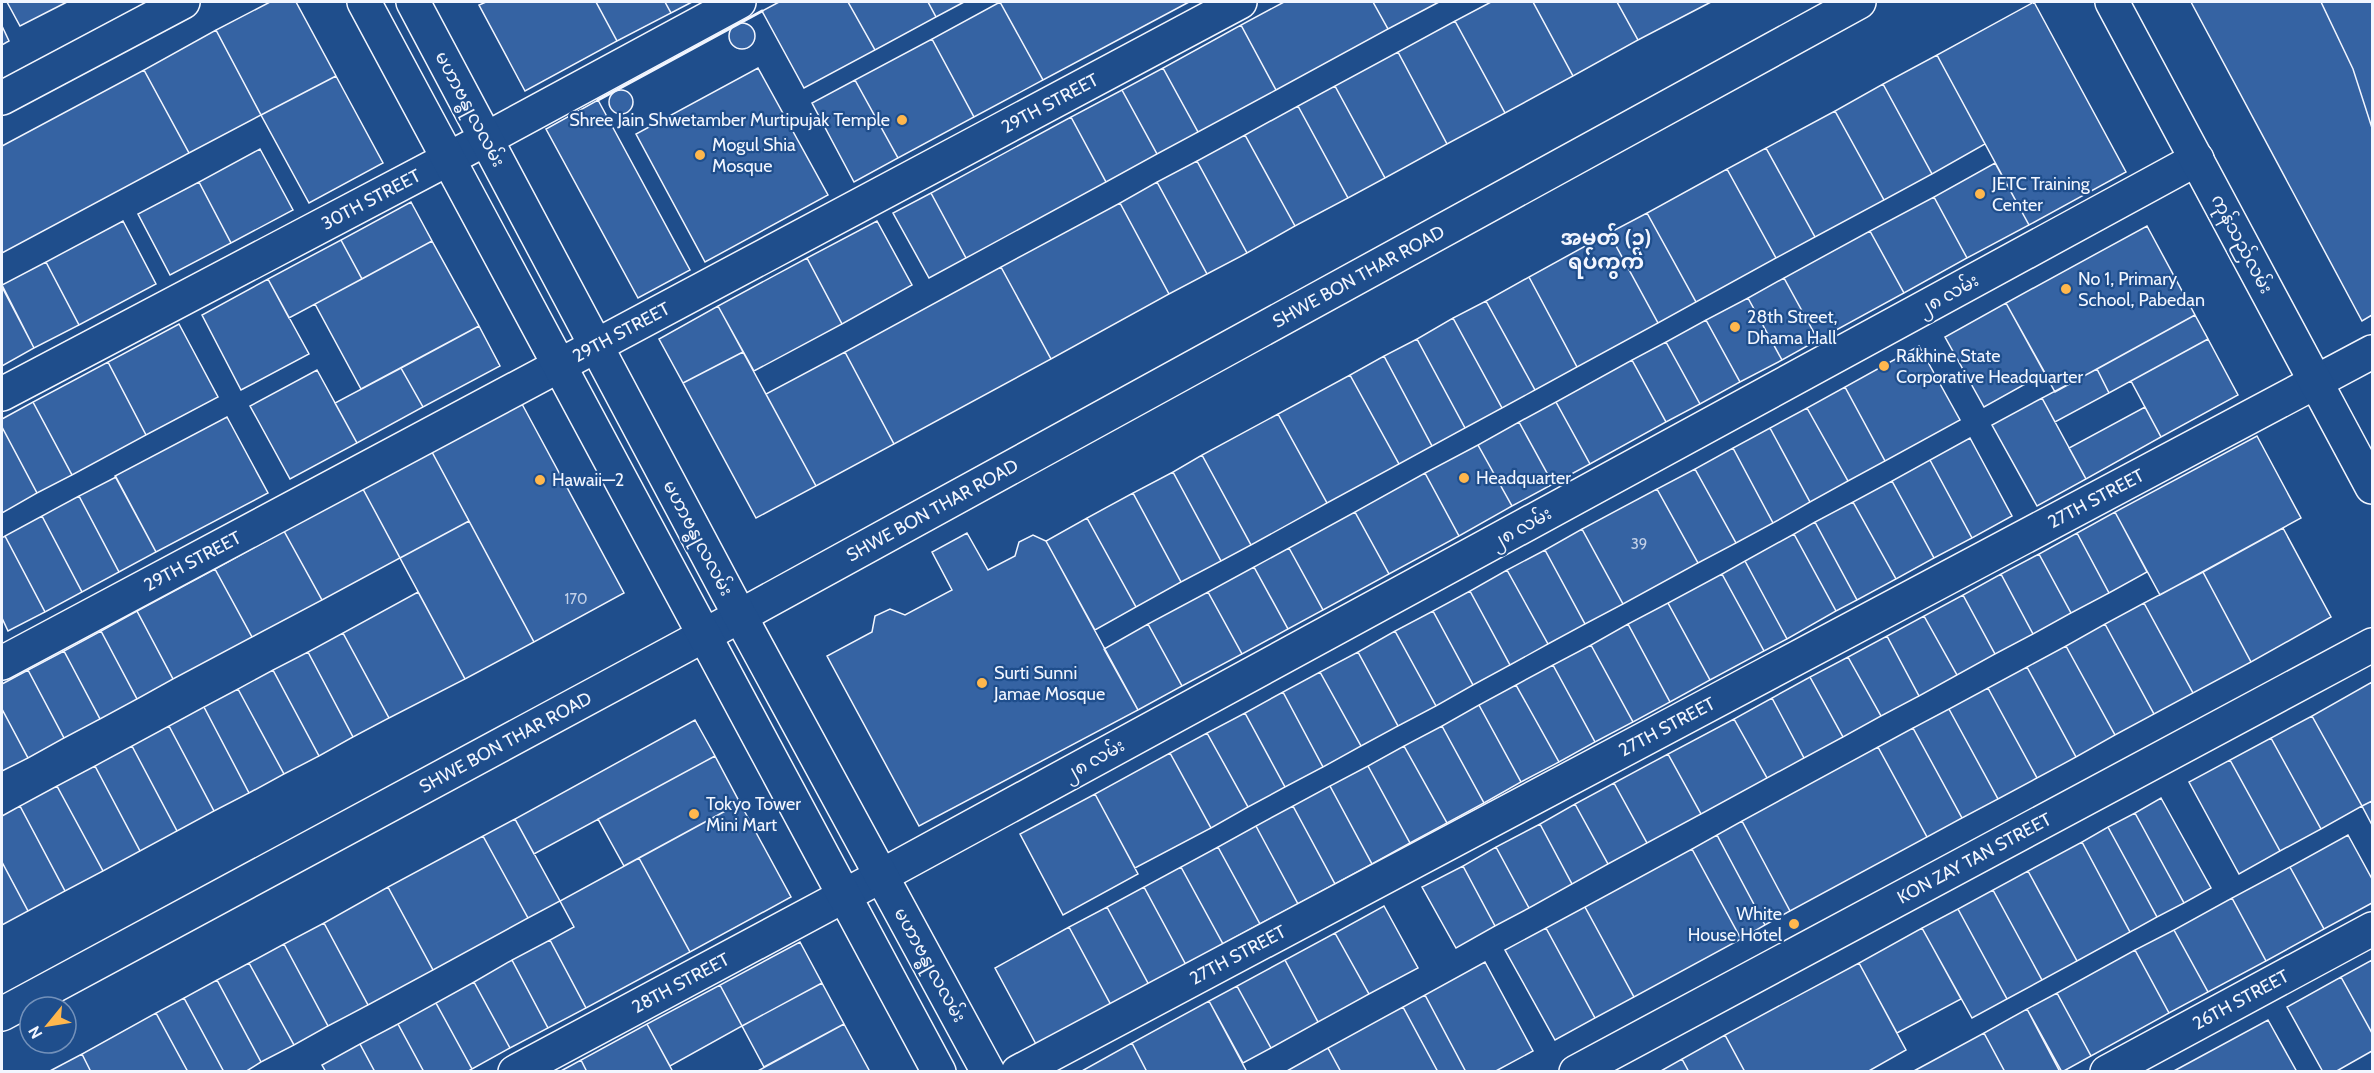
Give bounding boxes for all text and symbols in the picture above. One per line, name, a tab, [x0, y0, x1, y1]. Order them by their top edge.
street label: မဟာဗန္ဓုလလမ်း	[426, 47, 511, 173]
street label: 29TH STREET	[998, 68, 1103, 138]
place label: Shree Jain Shwetamber Murtipujak Temple	[569, 109, 890, 131]
marker: Shree Jain Shwetamber Murtipujak Temple	[895, 113, 909, 127]
place label: Mogul Shia Mosque	[712, 134, 796, 177]
marker: Mogul Shia Mosque	[693, 148, 707, 162]
street label: 30TH STREET	[318, 164, 425, 235]
place label: JETC Training Center	[1991, 173, 2091, 216]
marker: JETC Training Center	[1973, 187, 1987, 201]
street label: ကုန်သည်လမ်း	[2203, 190, 2279, 299]
street label: SHWE BON THAR ROAD	[1269, 221, 1448, 333]
district label: အမှတ် (၃) ရပ်ကွက်	[1561, 222, 1651, 279]
street label: ၂၈ လမ်း	[1913, 267, 1984, 324]
place label: No 1, Primary School, Pabedan	[2078, 268, 2205, 311]
marker: No 1, Primary School, Pabedan	[2059, 282, 2073, 296]
street label: 29TH STREET	[569, 297, 674, 367]
place label: 28th Street, Dhama Hall	[1747, 306, 1837, 349]
marker: 28th Street, Dhama Hall	[1728, 320, 1742, 334]
place label: Rakhine State Corporative Headquarter	[1896, 345, 2084, 388]
marker: Rakhine State Corporative Headquarter	[1877, 359, 1891, 373]
street label: SHWE BON THAR ROAD	[843, 454, 1022, 566]
street label: 27TH STREET	[2044, 464, 2148, 533]
place label: Headquarter	[1476, 467, 1571, 489]
place label: Hawaii—2	[552, 469, 624, 491]
marker: Headquarter	[1457, 471, 1471, 485]
marker: Hawaii—2	[533, 473, 547, 487]
street label: မဟာဗန္ဓုလလမ်း	[654, 476, 739, 602]
street label: ၂၈ လမ်း	[1486, 500, 1557, 557]
street label: 29TH STREET	[140, 526, 245, 596]
house number: 39	[1631, 535, 1647, 553]
house number: 170	[565, 590, 587, 608]
place label: Surti Sunni Jamae Mosque	[993, 662, 1105, 705]
marker: Surti Sunni Jamae Mosque	[975, 676, 989, 690]
street label: SHWE BON THAR ROAD	[415, 687, 596, 798]
street label: 27TH STREET	[1615, 692, 1719, 761]
street label: ၂၈ လမ်း	[1059, 732, 1130, 789]
place label: Tokyo Tower Mini Mart	[706, 793, 801, 836]
marker: Tokyo Tower Mini Mart	[687, 807, 701, 821]
street label: KON ZAY TAN STREET	[1894, 808, 2055, 909]
street label: မဟာဗန္ဓုလလမ်း	[886, 903, 972, 1028]
place label: White House Hotel	[1688, 903, 1783, 946]
marker: White House Hotel	[1787, 917, 1801, 931]
street label: 27TH STREET	[1186, 920, 1290, 990]
street label: 28TH STREET	[628, 948, 734, 1018]
street label: 26TH STREET	[2189, 965, 2293, 1035]
north arrow	[18, 995, 78, 1055]
text: N	[24, 1023, 46, 1042]

